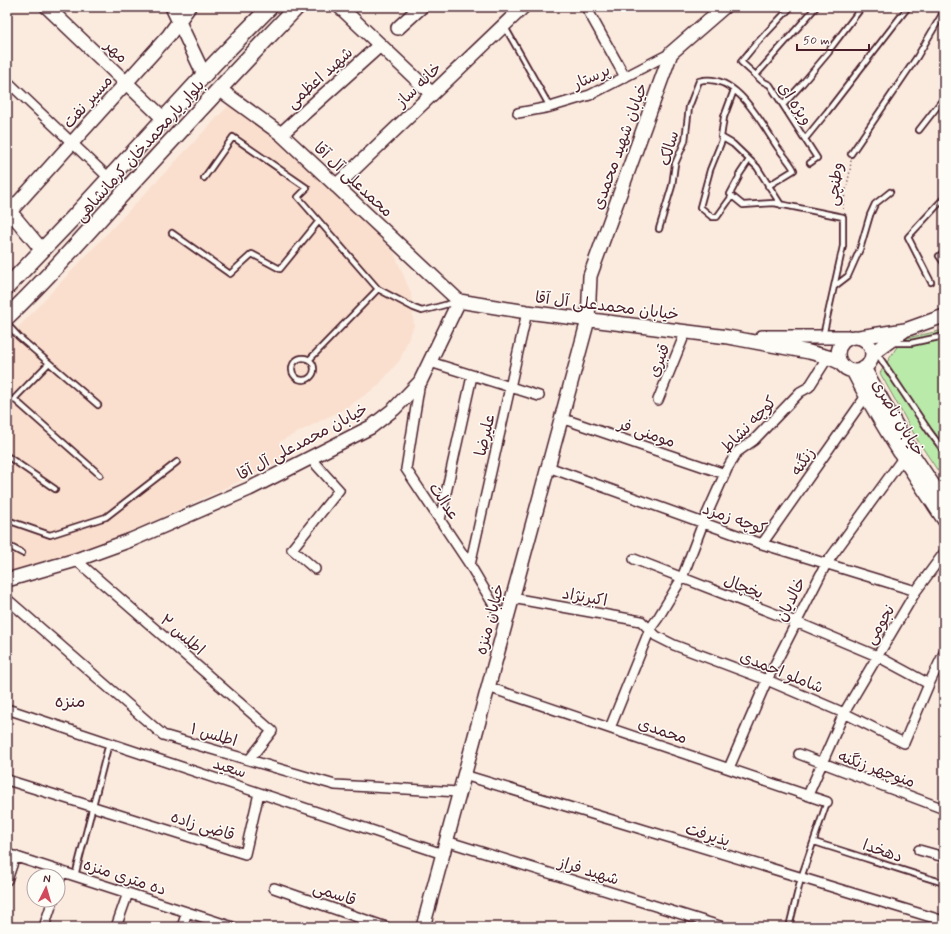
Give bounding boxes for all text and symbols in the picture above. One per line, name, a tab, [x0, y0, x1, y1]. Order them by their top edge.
scale bar	[797, 26, 869, 52]
text: 50 m	[803, 33, 830, 49]
street label: مهر	[98, 35, 132, 68]
street label: شهید اعظمی	[282, 43, 358, 114]
street label: خانه ساز	[390, 58, 446, 113]
street label: پرستار	[568, 60, 614, 96]
street label: مسیر نفت	[59, 71, 118, 133]
street label: بلوار یارمحمدخان کرمانشاهی	[70, 75, 210, 227]
street label: ویژه ای	[773, 78, 817, 130]
street label: خیابان شهید محمدی	[588, 80, 653, 213]
street label: سالک	[654, 129, 684, 168]
street label: محمدعلی آل آقا	[309, 138, 397, 222]
street label: وطنچی	[822, 161, 849, 207]
street label: خیابان محمدعلی آل آقا	[534, 287, 680, 326]
street label: قنبری	[643, 341, 676, 380]
street label: خیابان ناصری	[867, 375, 929, 460]
street label: کوچه نشاط	[717, 392, 782, 458]
street label: خیابان محمدعلی آل آقا	[234, 399, 372, 486]
street label: علیرضا	[470, 412, 500, 458]
street label: مومنی فر	[613, 413, 678, 453]
street label: زنگنه	[786, 444, 820, 480]
street label: عدالت	[424, 479, 464, 525]
street label: کوچه زمرد	[700, 499, 770, 540]
street label: یخچال	[721, 570, 766, 605]
street label: خالدیان	[771, 574, 811, 625]
street label: خیابان منزه	[471, 582, 510, 657]
street label: اکبرنژاد	[561, 583, 609, 612]
street label: نجومی	[860, 601, 900, 649]
street label: اطلس ۲	[155, 610, 209, 660]
street label: شاملو احمدی	[737, 646, 826, 699]
district label: منزه	[55, 691, 85, 713]
street label: محمدی	[635, 713, 690, 750]
street label: اطلس ۱	[188, 719, 239, 752]
street label: منوچهر زنگنه	[835, 746, 918, 793]
street label: سعید	[210, 753, 249, 784]
street label: قاضی زاده	[168, 807, 237, 846]
street label: پذیرفت	[683, 819, 733, 852]
street label: دهخدا	[860, 835, 905, 868]
street label: شهید فراز	[554, 852, 621, 891]
street label: ده متری منزه	[80, 854, 169, 901]
north arrow	[26, 868, 66, 908]
text: N	[43, 872, 51, 886]
street label: قاسمی	[310, 877, 359, 912]

